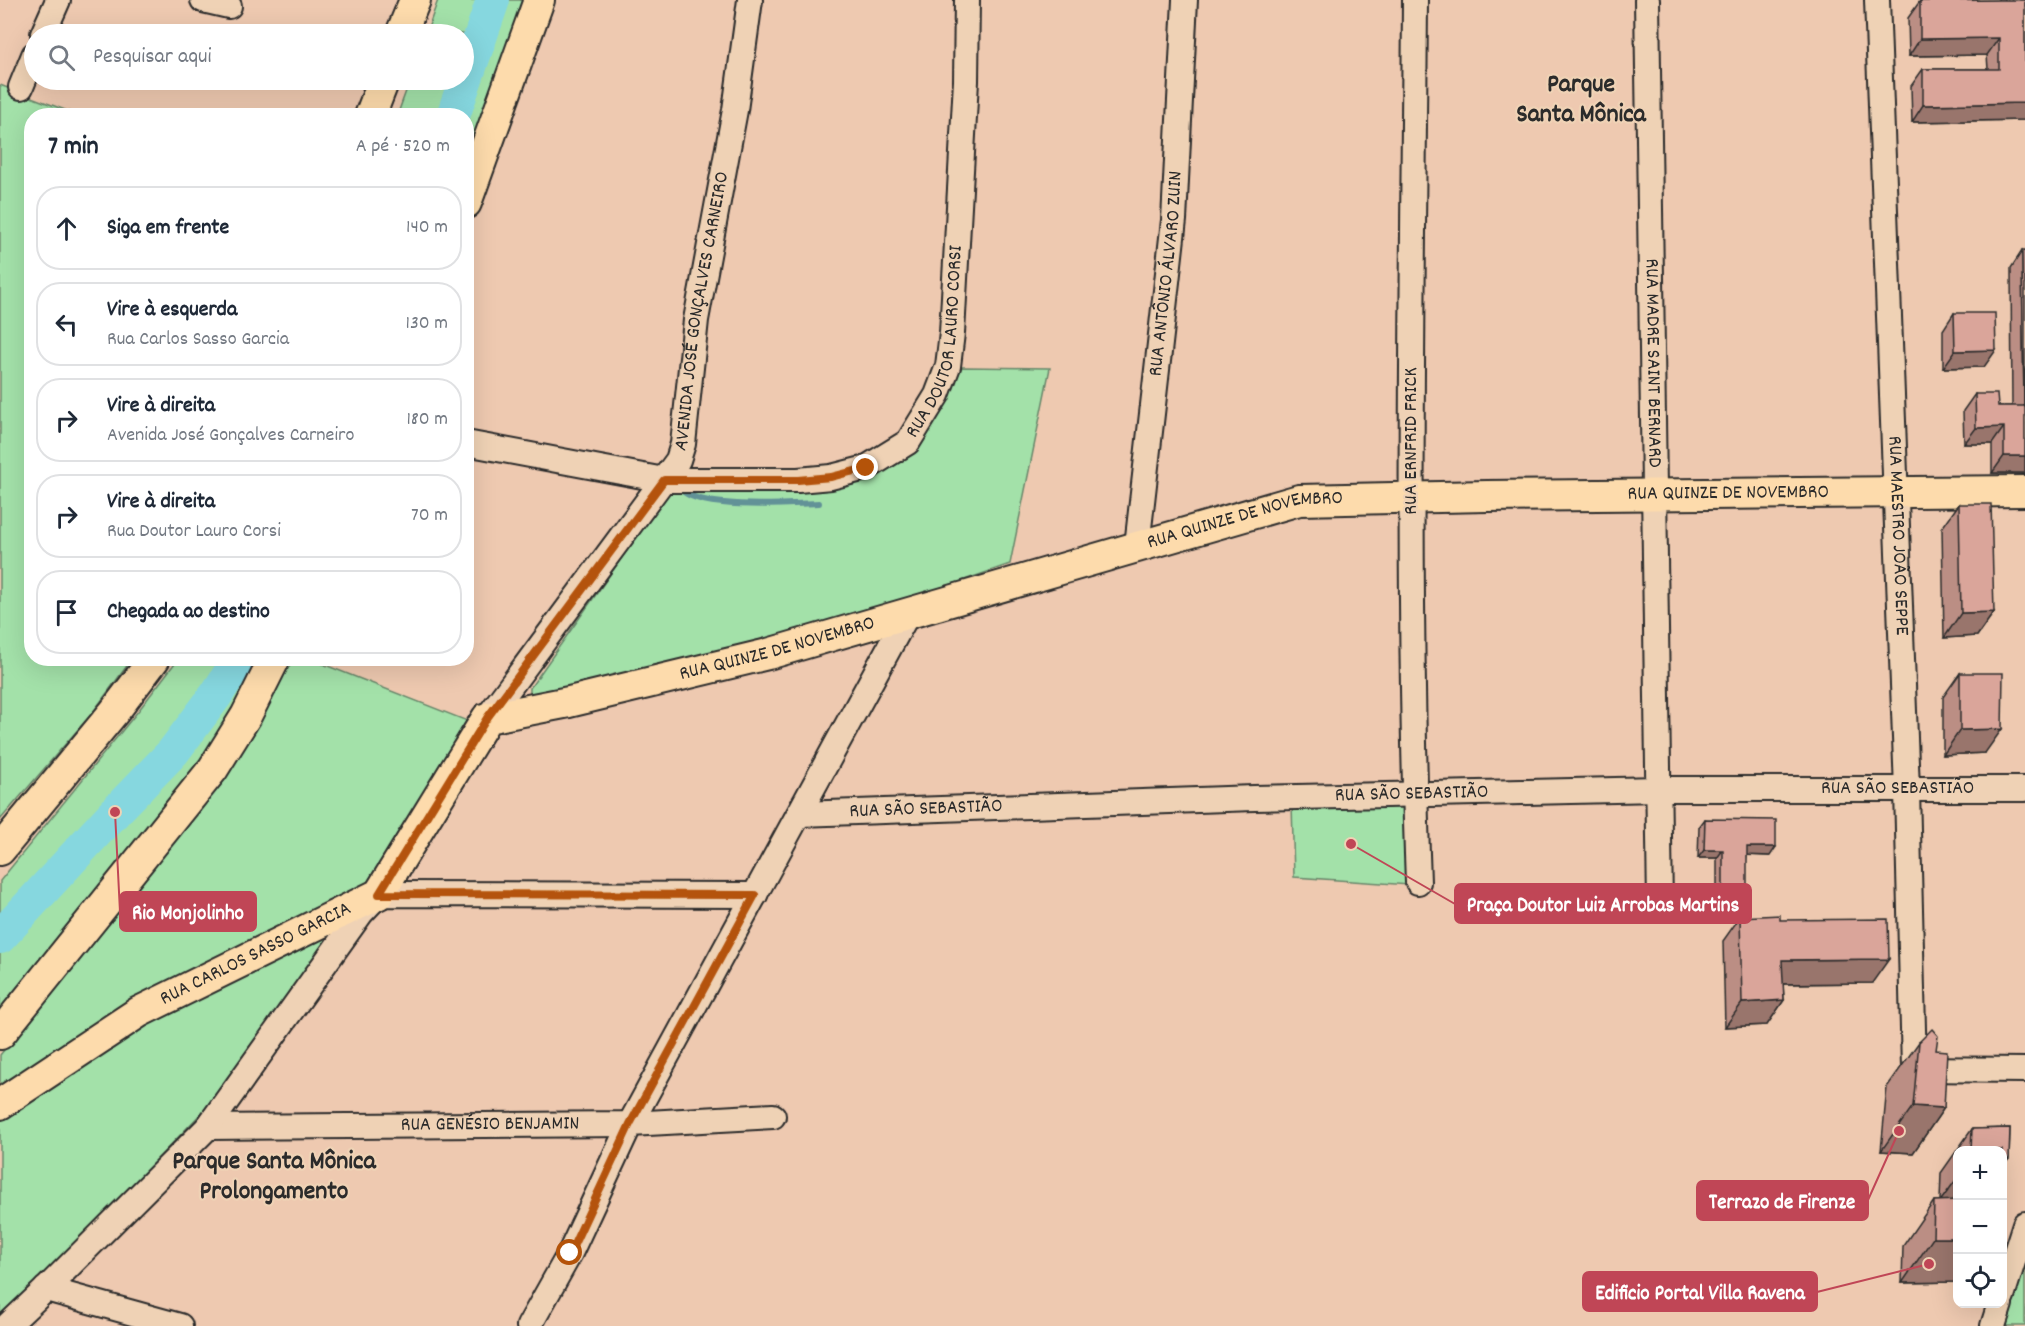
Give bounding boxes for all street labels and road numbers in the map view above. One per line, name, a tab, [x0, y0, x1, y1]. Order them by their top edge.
street label: AVENIDA JOSÉ GONÇALVES CARNEIRO	[668, 169, 737, 455]
street label: RUA ANTÔNIO ÁLVARO ZUIN	[1142, 170, 1190, 378]
street label: RUA DOUTOR LAURO CORSI	[899, 244, 971, 444]
street label: RUA MADRE SAINT BERNARD	[1637, 258, 1668, 468]
street label: RUA ERNFRID FRICK	[1398, 367, 1426, 515]
street label: RUA MAESTRO JOÃO SEPPE	[1880, 435, 1915, 636]
street label: RUA QUINZE DE NOVEMBRO	[1627, 479, 1829, 509]
street label: RUA QUINZE DE NOVEMBRO	[1144, 485, 1343, 557]
street label: RUA QUINZE DE NOVEMBRO	[677, 610, 878, 689]
street label: RUA SÃO SEBASTIÃO	[1821, 775, 1974, 803]
street label: RUA SÃO SEBASTIÃO	[1335, 779, 1489, 810]
street label: RUA SÃO SEBASTIÃO	[849, 793, 1003, 826]
street label: RUA CARLOS SASSO GARCIA	[156, 896, 356, 1013]
street label: RUA GENÉSIO BENJAMIN	[401, 1110, 579, 1140]

